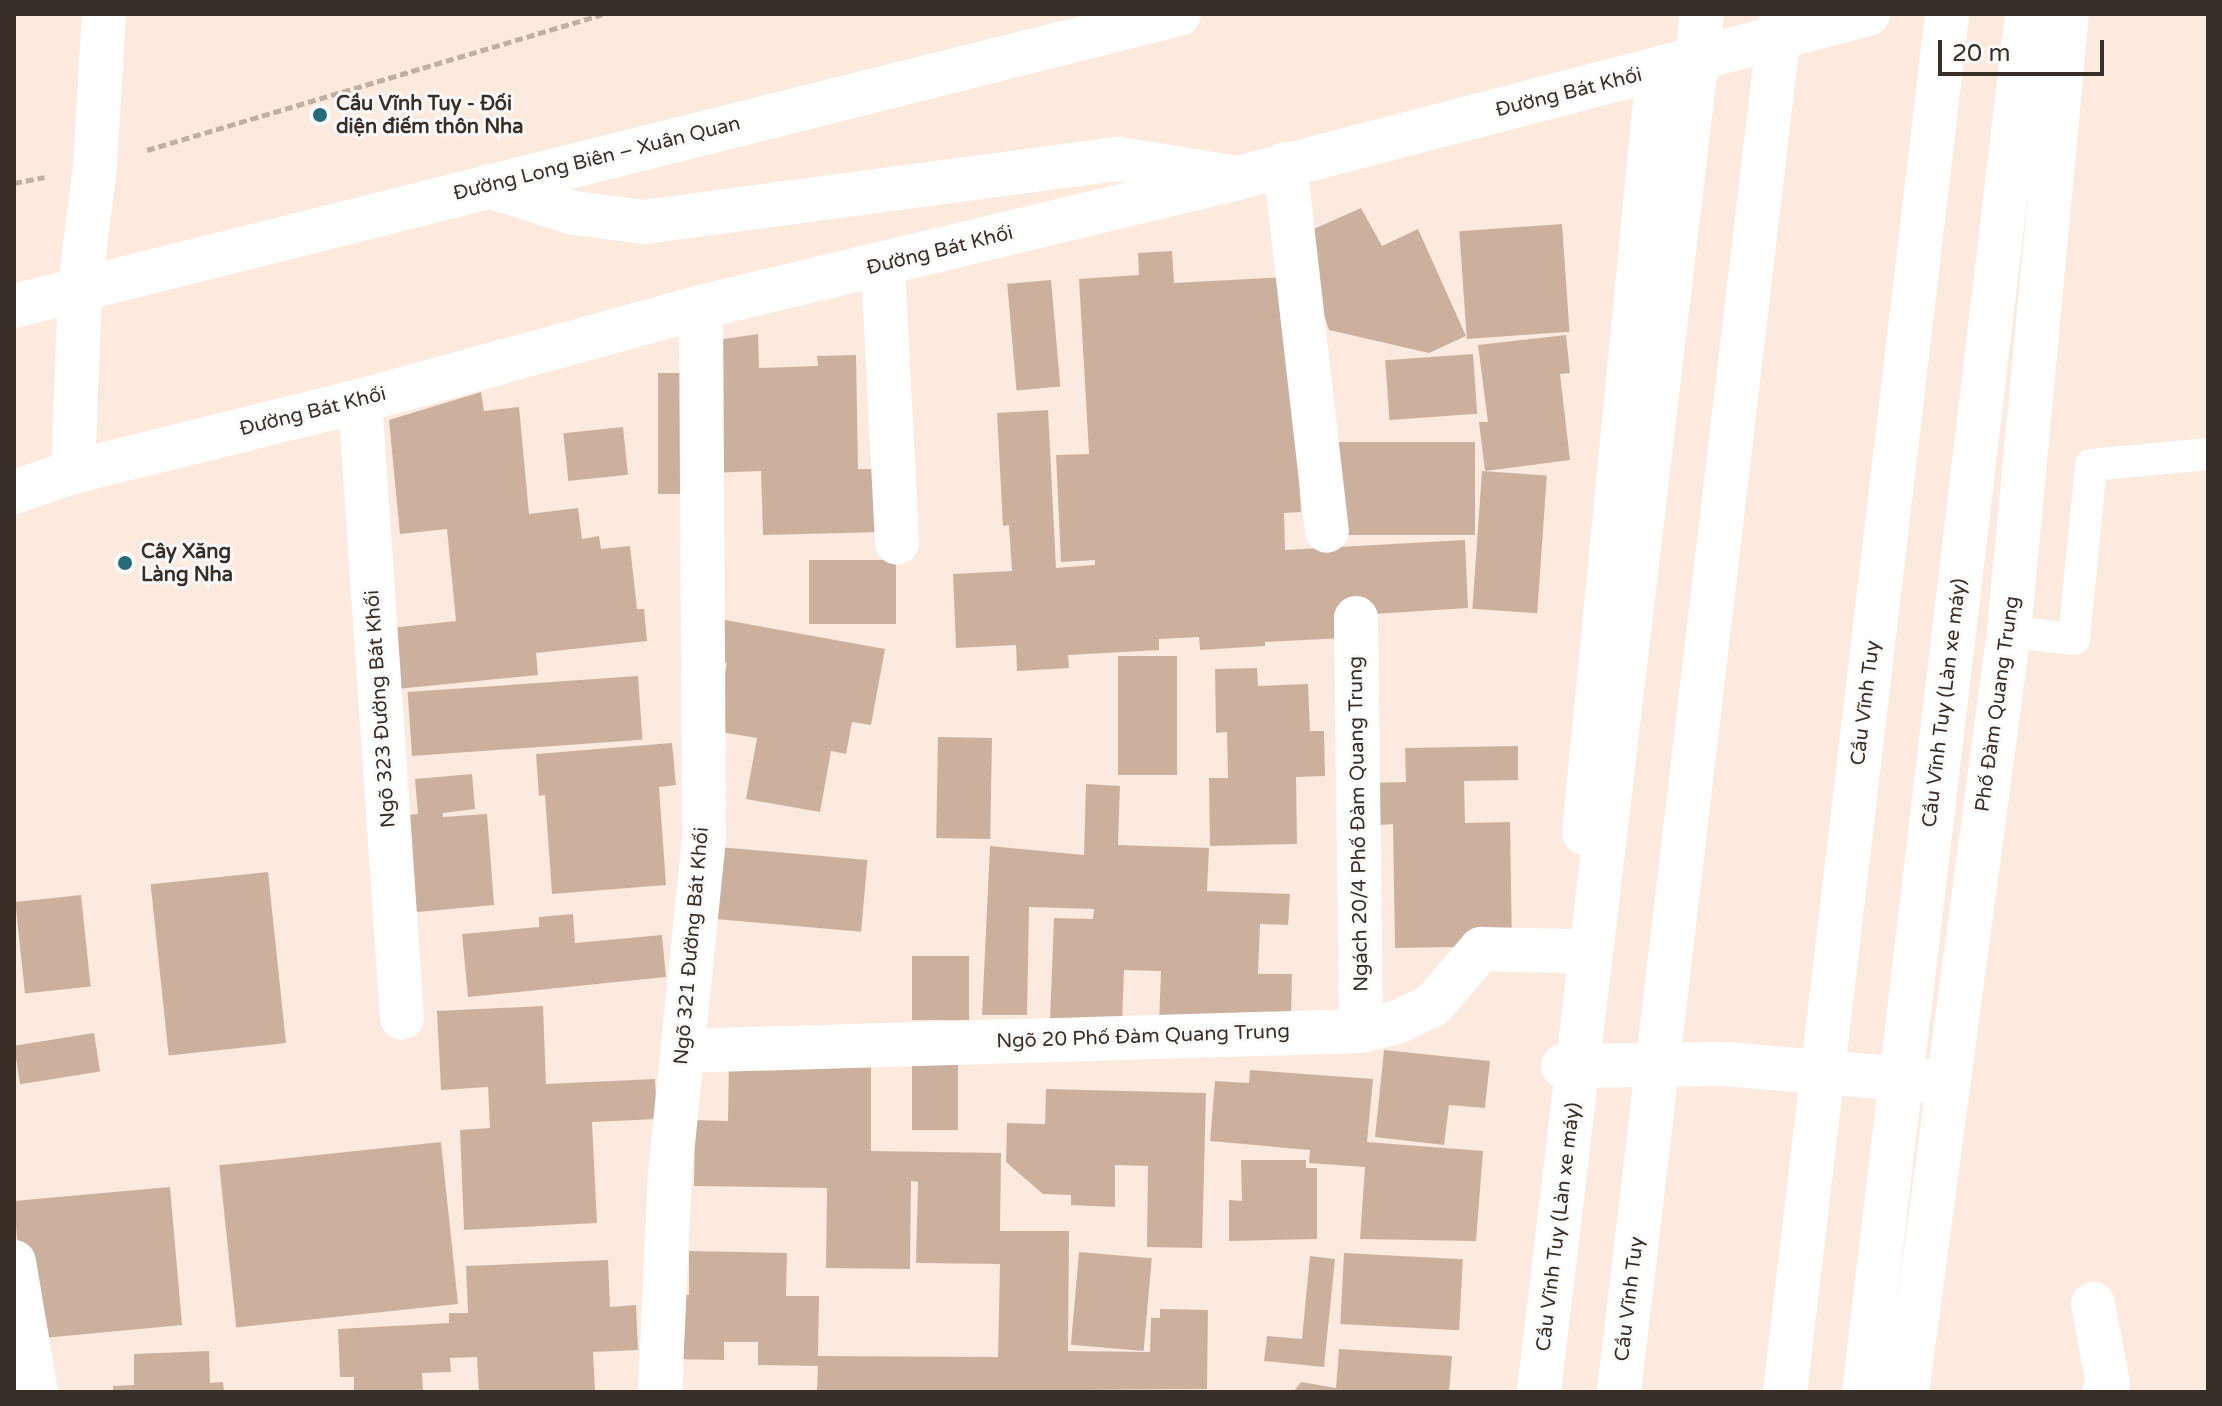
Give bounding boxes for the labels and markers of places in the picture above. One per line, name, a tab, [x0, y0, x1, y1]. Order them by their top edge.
place label: Cầu Vĩnh Tuy - Đối diện điếm thôn Nha	[336, 92, 524, 139]
marker: Cầu Vĩnh Tuy - Đối diện điếm thôn Nha	[311, 106, 329, 124]
place label: Cây Xăng Làng Nha	[141, 540, 233, 587]
marker: Cây Xăng Làng Nha	[116, 554, 134, 572]

